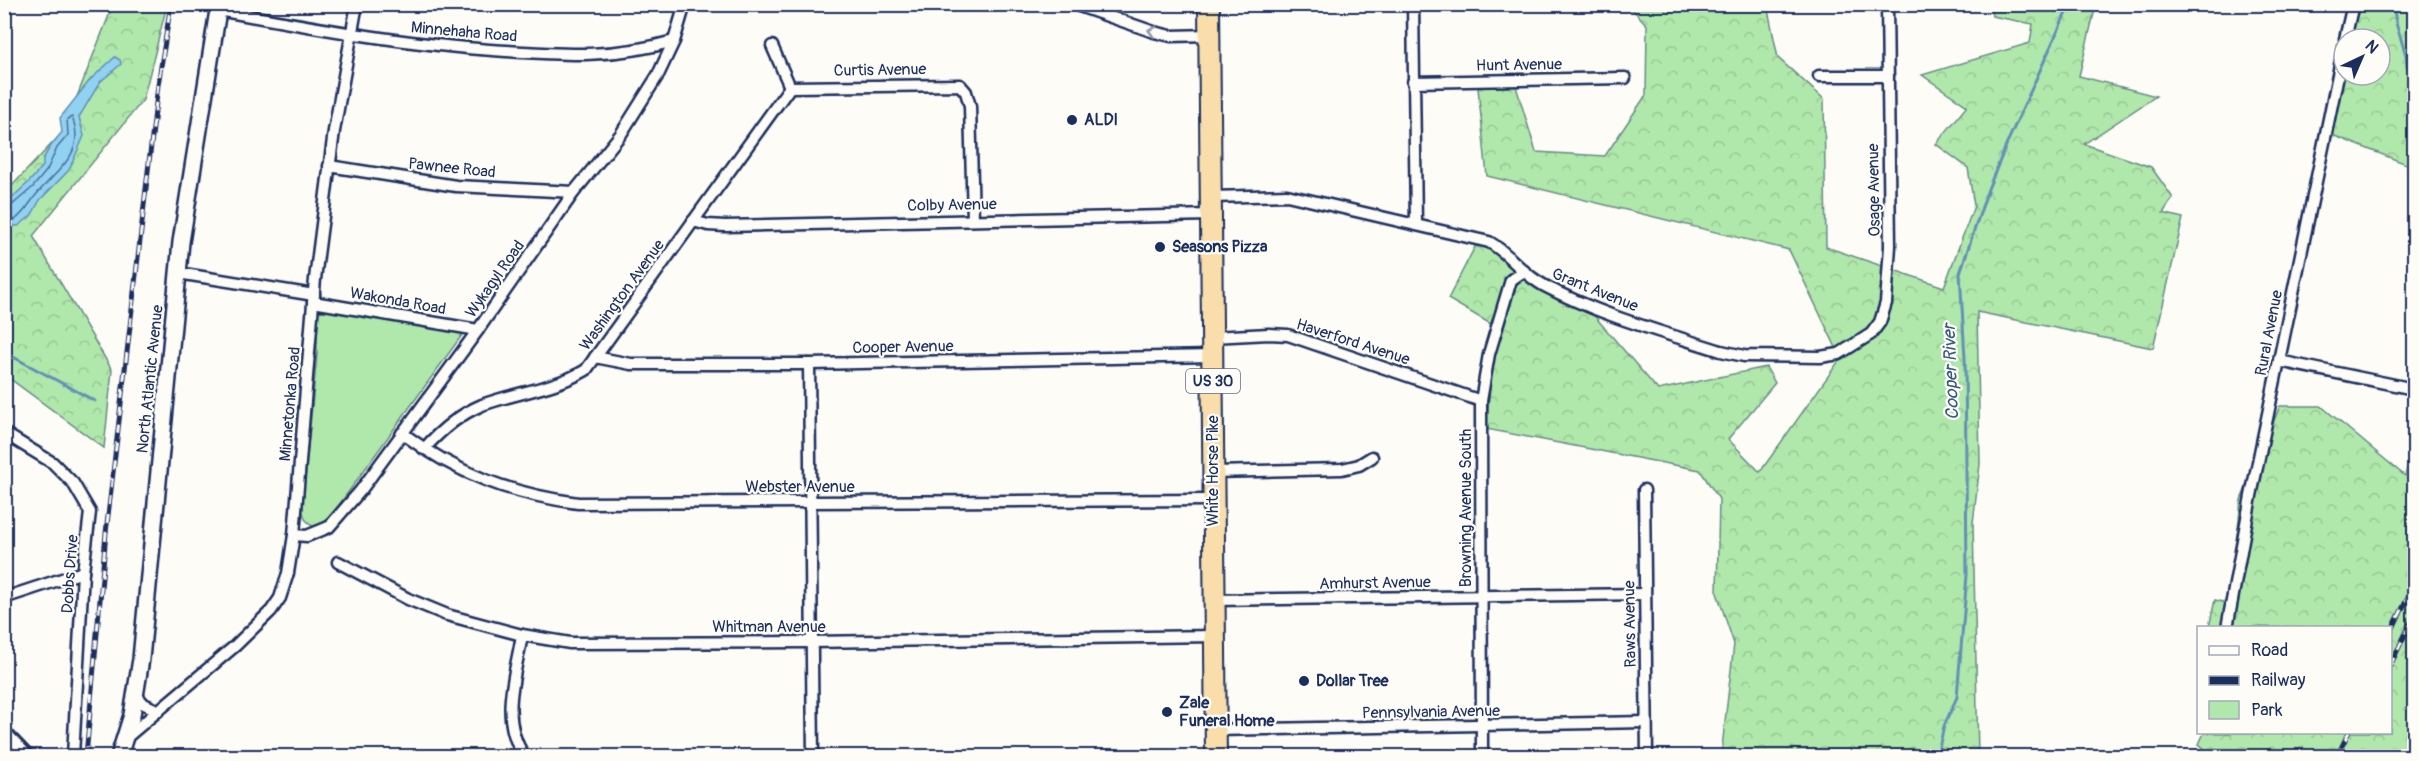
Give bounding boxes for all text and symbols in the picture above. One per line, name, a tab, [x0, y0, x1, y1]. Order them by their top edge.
street label: Minnehaha Road	[410, 17, 518, 47]
one-way arrow	[1147, 26, 1158, 38]
north arrow	[2332, 27, 2392, 87]
text: N	[2361, 36, 2383, 58]
street label: Hunt Avenue	[1476, 54, 1562, 76]
street label: Curtis Avenue	[833, 59, 927, 81]
place label: ALDI	[1084, 110, 1118, 130]
marker: ALDI	[1065, 113, 1079, 127]
street label: Osage Avenue	[1863, 143, 1885, 237]
street label: Pawnee Road	[407, 153, 497, 183]
street label: Colby Avenue	[907, 194, 997, 216]
street label: Wykagyl Road	[461, 236, 529, 322]
street label: Washington Avenue	[575, 236, 669, 354]
place label: Seasons Pizza	[1172, 237, 1268, 257]
marker: Seasons Pizza	[1153, 240, 1167, 254]
street label: Grant Avenue	[1549, 264, 1641, 316]
street label: Wakonda Road	[348, 283, 448, 319]
street label: Rural Avenue	[2251, 288, 2287, 378]
street label: North Atlantic Avenue	[132, 304, 168, 454]
street label: Haverford Avenue	[1294, 314, 1412, 370]
water label: Cooper River	[1938, 321, 1964, 420]
street label: Cooper Avenue	[852, 336, 954, 358]
street label: Minnetonka Road	[275, 346, 305, 462]
road number: US 30	[1186, 369, 1240, 393]
street label: White Horse Pike	[1203, 415, 1223, 527]
street label: Browning Avenue South	[1456, 429, 1476, 587]
street label: Webster Avenue	[745, 477, 855, 497]
street label: Dobbs Drive	[57, 534, 83, 614]
street label: Amhurst Avenue	[1319, 572, 1431, 594]
street label: Raws Avenue	[1619, 580, 1641, 668]
street label: Whitman Avenue	[712, 617, 826, 637]
legend	[2197, 626, 2392, 734]
text: Road	[2251, 639, 2288, 662]
text: Railway	[2251, 669, 2306, 692]
place label: Dollar Tree	[1316, 671, 1390, 691]
marker: Dollar Tree	[1297, 674, 1311, 688]
place label: Zale Funeral Home	[1179, 693, 1276, 731]
text: Park	[2251, 699, 2283, 722]
street label: Pennsylvania Avenue	[1362, 701, 1500, 723]
marker: Zale Funeral Home	[1160, 705, 1174, 719]

